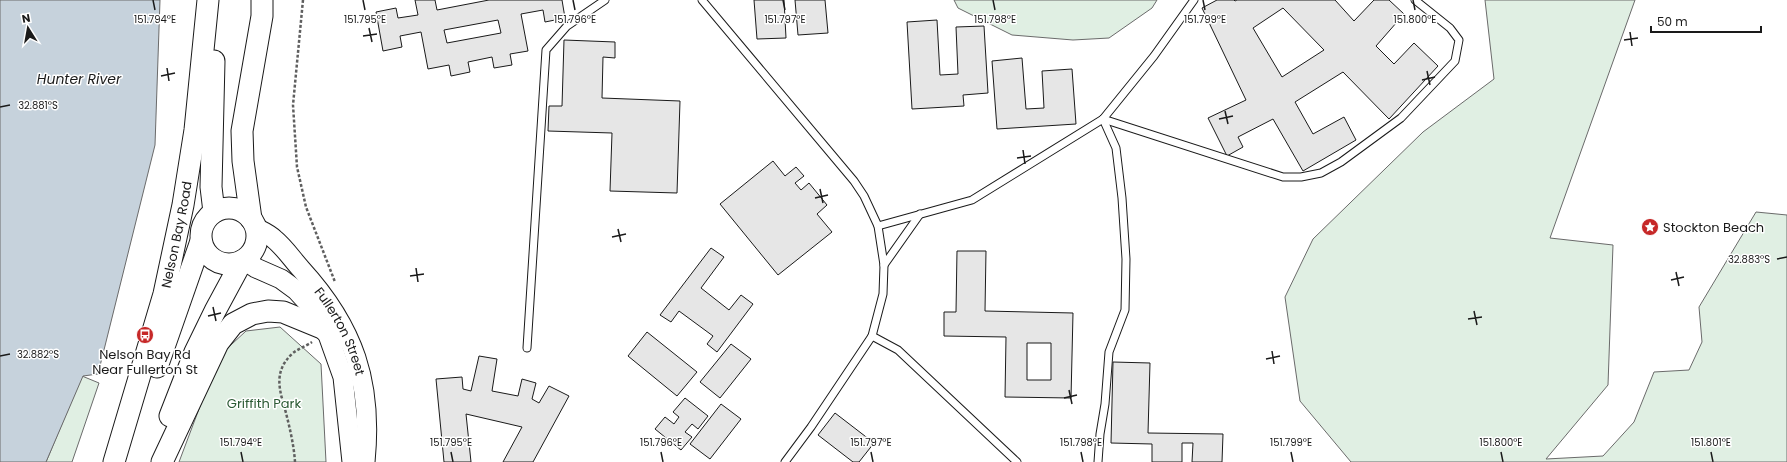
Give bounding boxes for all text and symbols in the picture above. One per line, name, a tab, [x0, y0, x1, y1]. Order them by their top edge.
north arrow	[8, 8, 48, 48]
scale bar	[1651, 8, 1761, 34]
text: N	[21, 10, 32, 27]
text: 151.794°E	[134, 12, 176, 27]
text: 151.795°E	[344, 12, 386, 27]
text: 151.796°E	[554, 12, 596, 27]
text: 151.797°E	[764, 12, 806, 27]
text: 151.798°E	[974, 12, 1016, 27]
text: 151.799°E	[1184, 12, 1226, 27]
text: 151.800°E	[1394, 12, 1436, 27]
text: 50 m	[1657, 13, 1688, 30]
water label: Hunter River	[37, 69, 122, 89]
text: 32.881°S	[18, 98, 58, 113]
street label: Nelson Bay Road	[156, 180, 196, 290]
place icon: Stockton Beach	[1640, 217, 1660, 237]
place label: Stockton Beach	[1663, 218, 1764, 237]
text: 32.883°S	[1728, 252, 1770, 267]
street label: Fullerton Street	[310, 283, 370, 377]
bus stop icon: Nelson Bay Rd Near Fullerton St	[135, 325, 155, 345]
place label: Nelson Bay Rd Near Fullerton St	[92, 345, 198, 379]
text: 32.882°S	[17, 347, 59, 362]
park label: Griffith Park	[227, 394, 301, 413]
text: 151.794°E	[220, 435, 262, 450]
text: 151.795°E	[430, 435, 472, 450]
text: 151.796°E	[640, 435, 682, 450]
text: 151.797°E	[850, 435, 892, 450]
text: 151.798°E	[1060, 435, 1102, 450]
text: 151.799°E	[1270, 435, 1312, 450]
text: 151.800°E	[1480, 435, 1522, 450]
text: 151.801°E	[1691, 435, 1731, 450]

